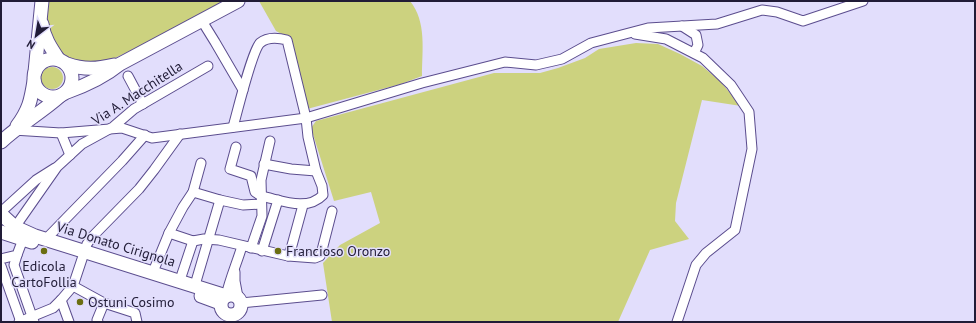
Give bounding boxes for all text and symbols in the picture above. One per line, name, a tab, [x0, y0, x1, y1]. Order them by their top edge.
north arrow	[16, 16, 56, 56]
text: N	[24, 37, 38, 52]
street label: Via A. Macchitella	[87, 57, 186, 130]
street label: Via Donato Cirignola	[53, 217, 178, 271]
place label: Francioso Oronzo	[286, 242, 390, 260]
marker: Edicola CartoFollia	[39, 246, 49, 256]
marker: Francioso Oronzo	[273, 246, 283, 256]
place label: Edicola CartoFollia	[11, 257, 77, 291]
place label: Ostuni Cosimo	[88, 293, 174, 311]
marker: Ostuni Cosimo	[75, 297, 85, 307]

